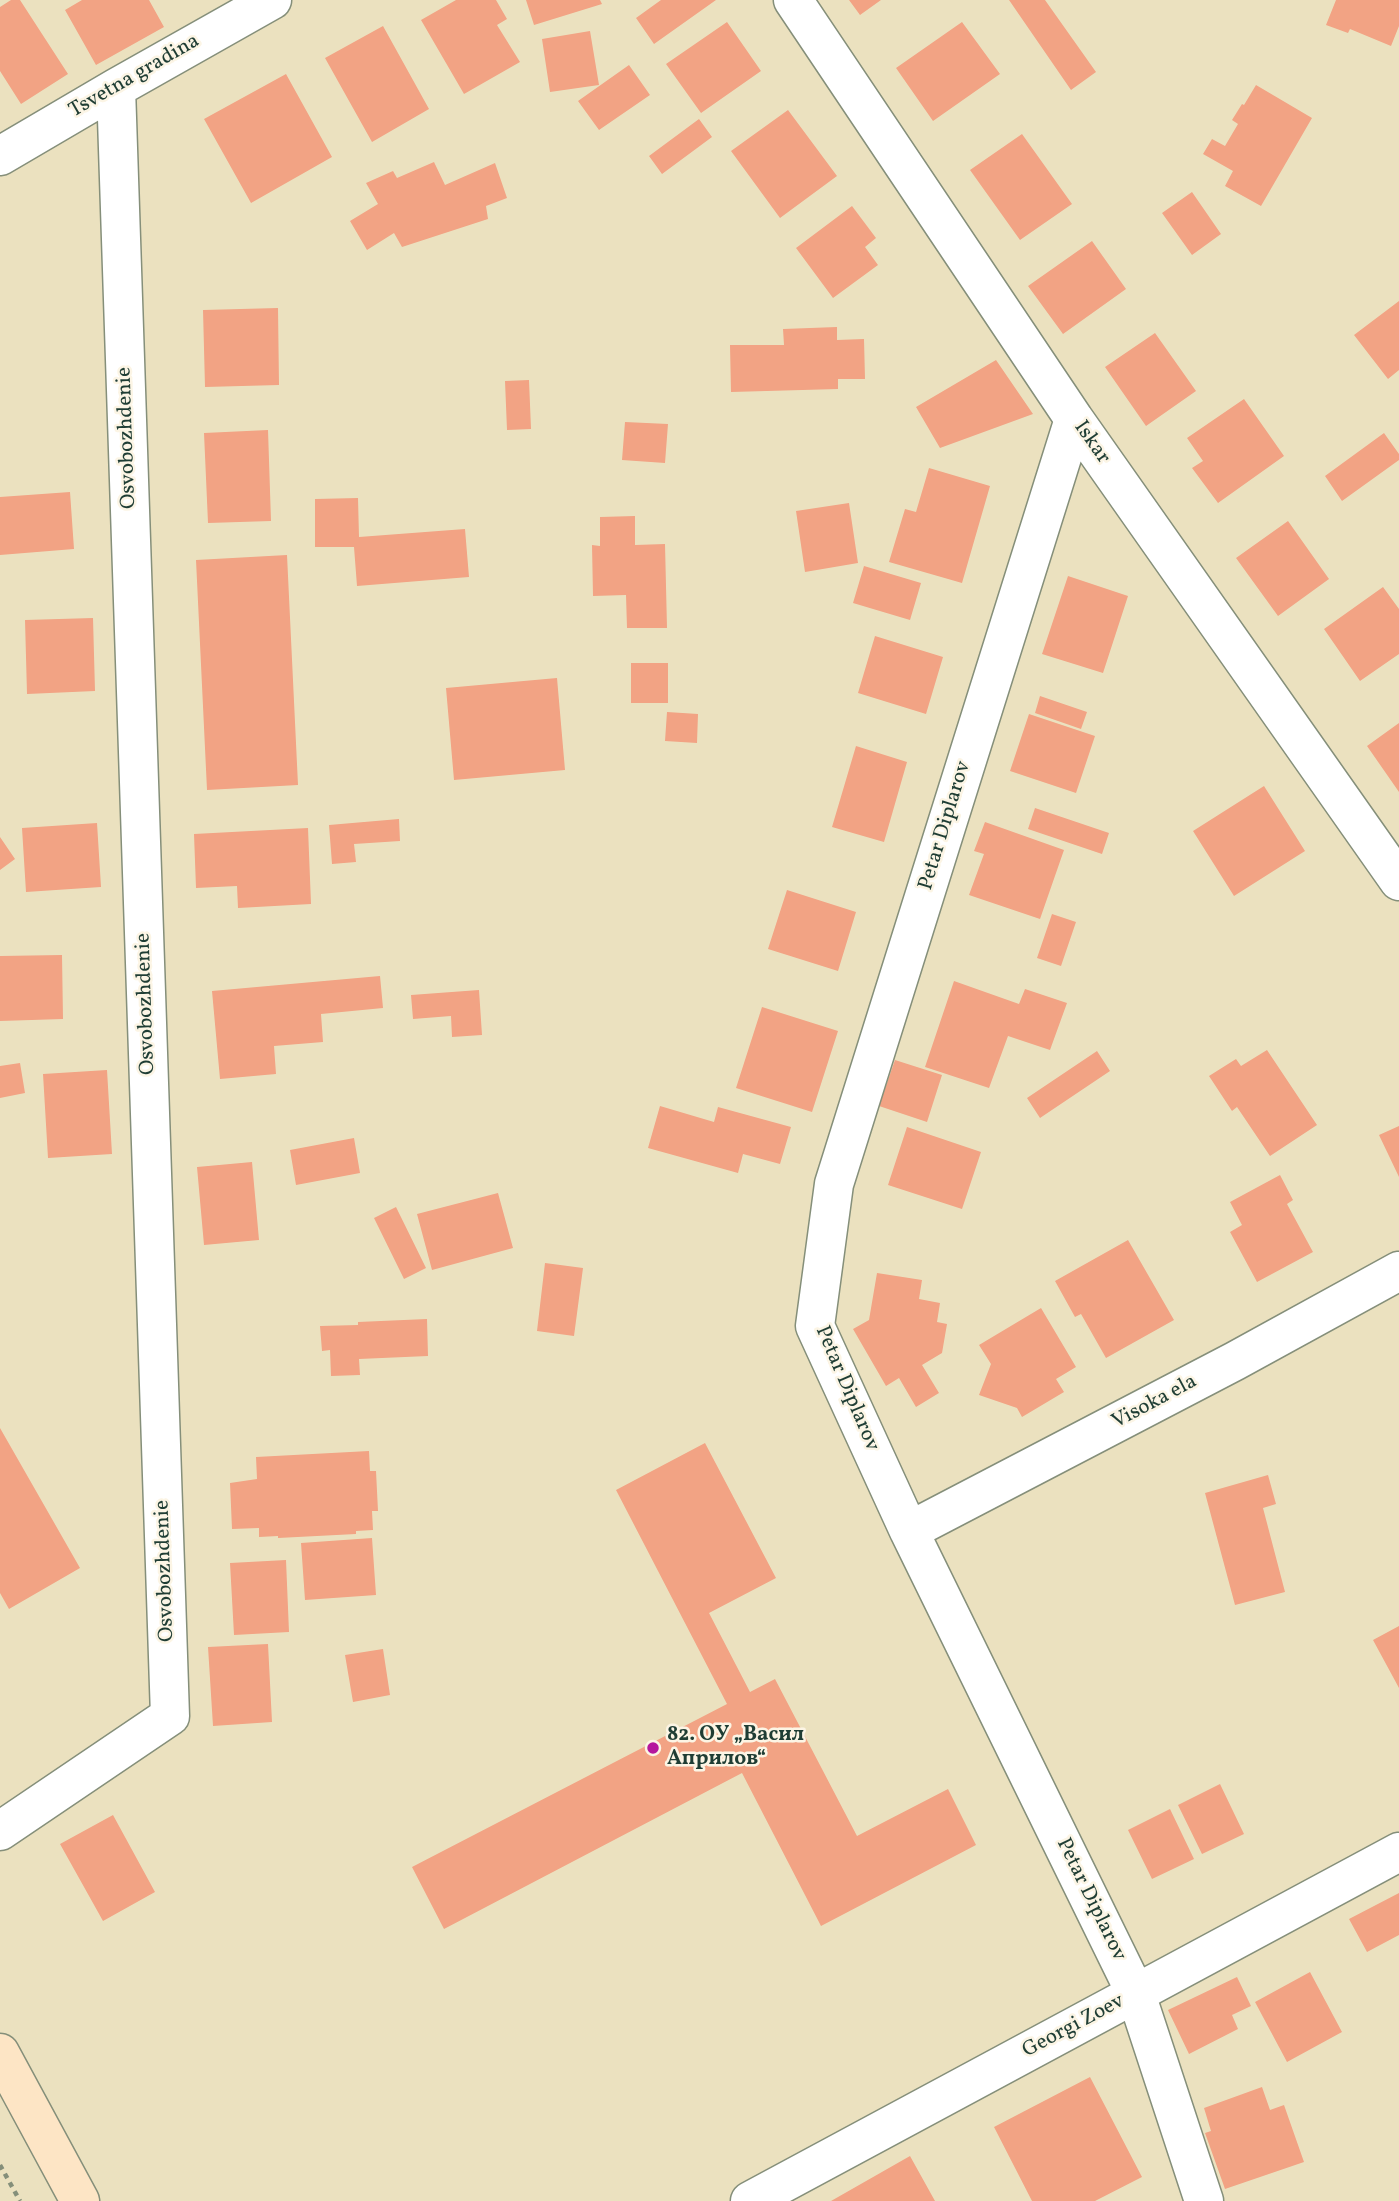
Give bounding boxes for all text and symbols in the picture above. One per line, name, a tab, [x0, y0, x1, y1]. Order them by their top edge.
street label: Tsvetna gradina	[65, 30, 205, 124]
street label: Osvobozhdenie	[113, 367, 143, 509]
street label: Iskar	[1067, 416, 1115, 470]
street label: Petar Diplarov	[914, 758, 978, 894]
street label: Osvobozhdenie	[132, 933, 162, 1075]
street label: Petar Diplarov	[808, 1323, 884, 1455]
street label: Visoka ela	[1108, 1370, 1202, 1436]
street label: Osvobozhdenie	[151, 1500, 181, 1642]
place label: 82. ОУ „Васил Априлов“	[667, 1723, 804, 1773]
marker: 82. ОУ „Васил Априлов“	[645, 1740, 661, 1756]
street label: Petar Diplarov	[1049, 1834, 1131, 1966]
street label: Georgi Zoev	[1019, 1990, 1129, 2064]

